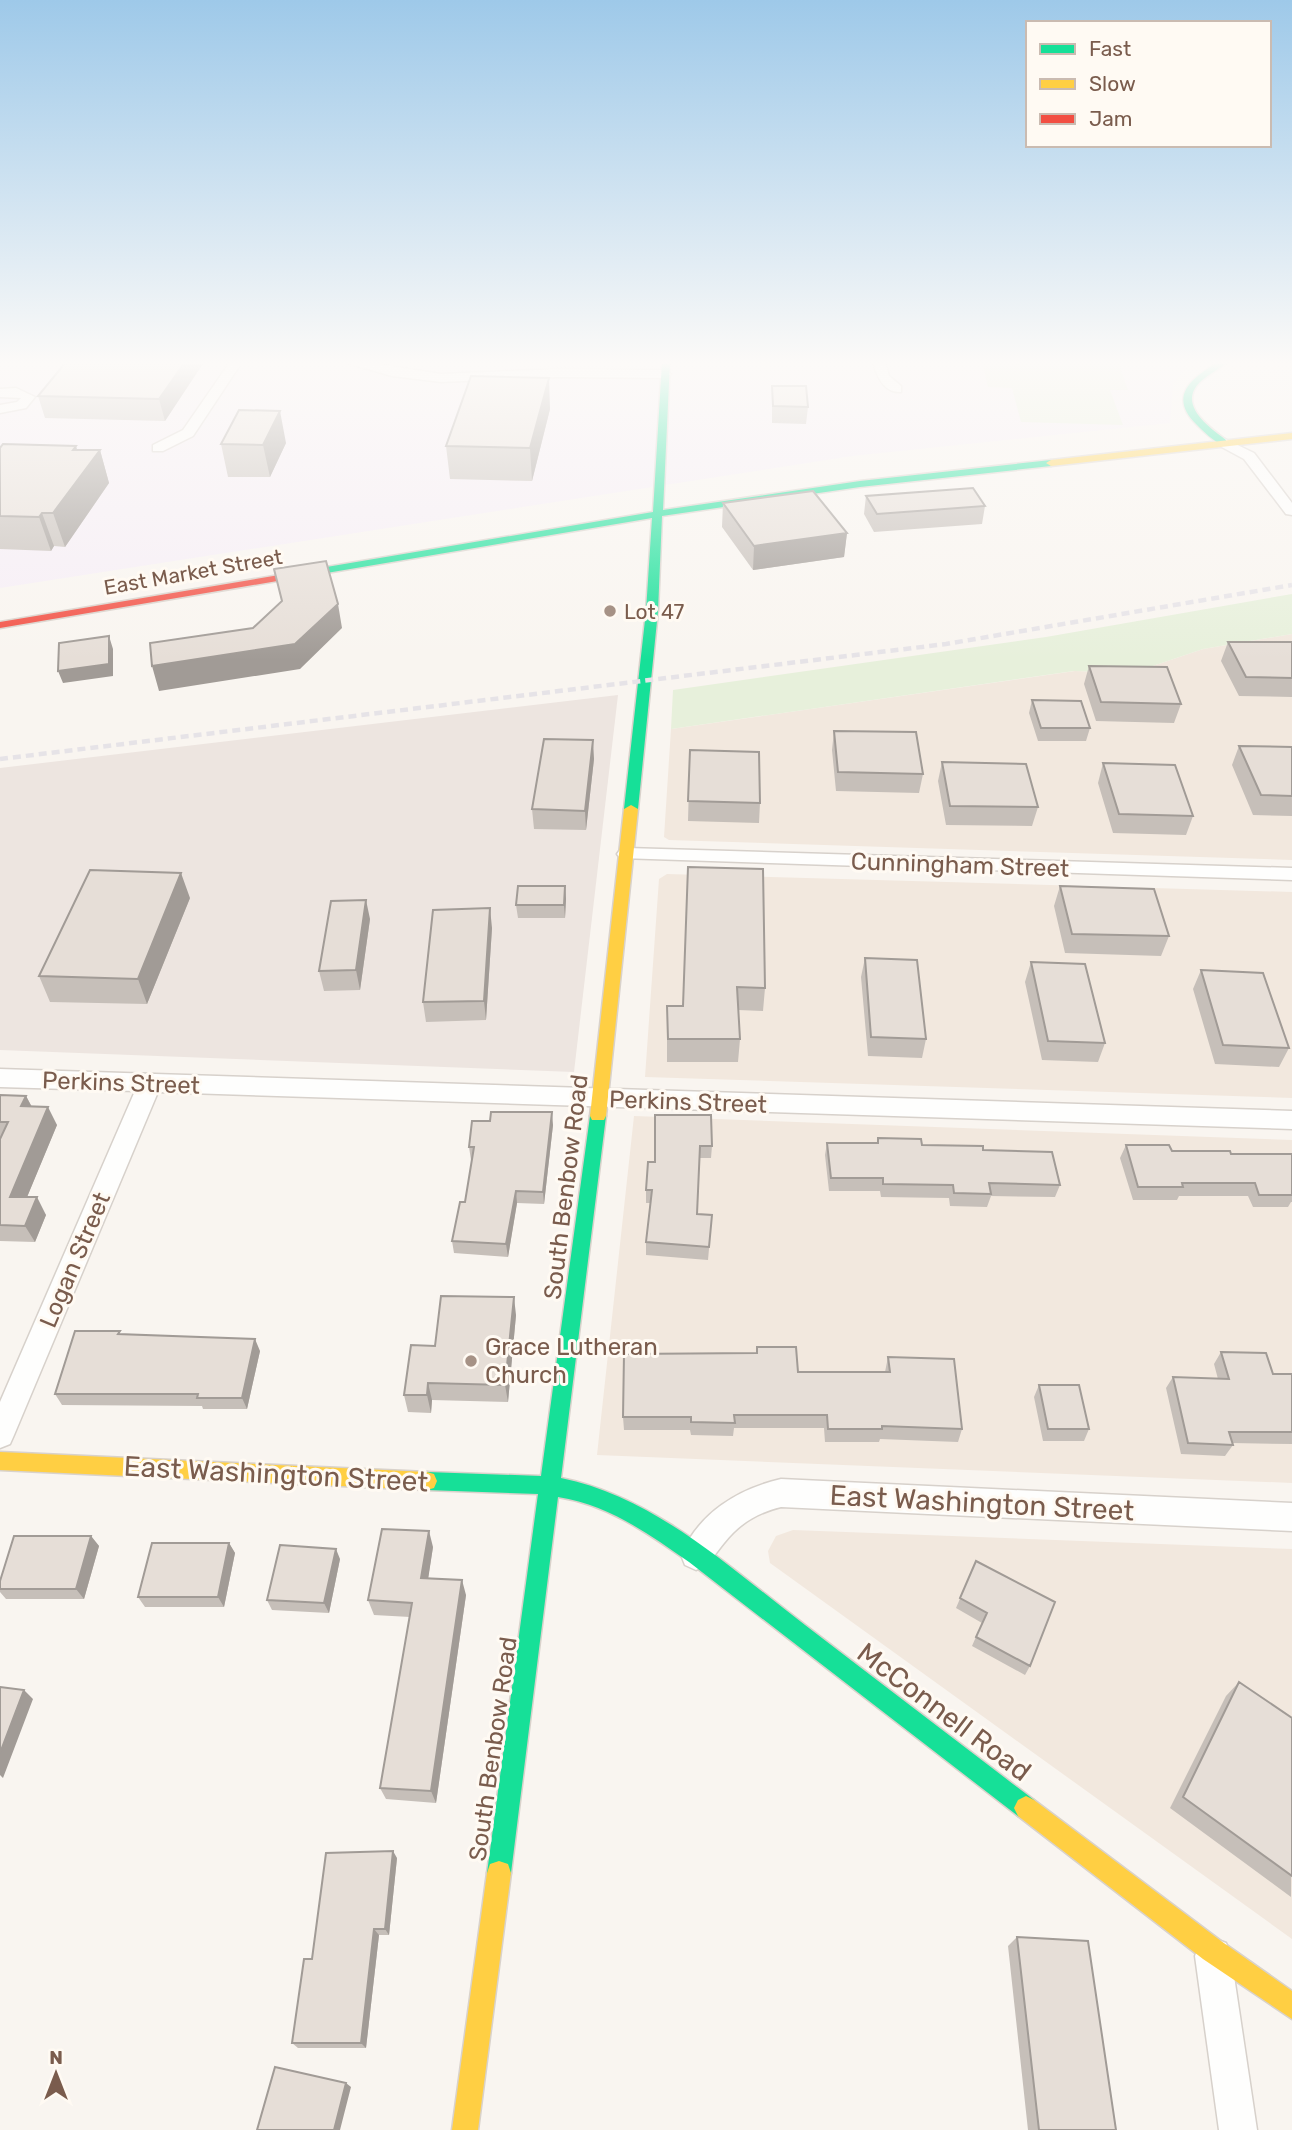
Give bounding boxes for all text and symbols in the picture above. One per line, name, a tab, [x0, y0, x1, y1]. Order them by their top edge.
legend	[1026, 21, 1271, 147]
text: Fast	[1089, 36, 1131, 61]
text: Slow	[1089, 71, 1136, 96]
text: Jam	[1089, 106, 1133, 131]
street label: East Market Street	[102, 544, 284, 600]
place label: Lot 47	[624, 599, 685, 624]
marker: Lot 47	[602, 603, 618, 619]
street label: Cunningham Street	[850, 847, 1070, 883]
street label: Perkins Street	[42, 1066, 200, 1100]
street label: South Benbow Road	[538, 1073, 594, 1301]
street label: Perkins Street	[609, 1085, 767, 1119]
street label: Logan Street	[34, 1188, 116, 1332]
place label: Grace Lutheran Church	[485, 1333, 658, 1389]
marker: Grace Lutheran Church	[463, 1353, 479, 1369]
street label: East Washington Street	[123, 1450, 429, 1498]
street label: East Washington Street	[829, 1479, 1135, 1527]
street label: South Benbow Road	[463, 1635, 523, 1863]
street label: McConnell Road	[851, 1636, 1037, 1788]
north arrow	[21, 2039, 91, 2109]
text: N	[49, 2046, 63, 2069]

